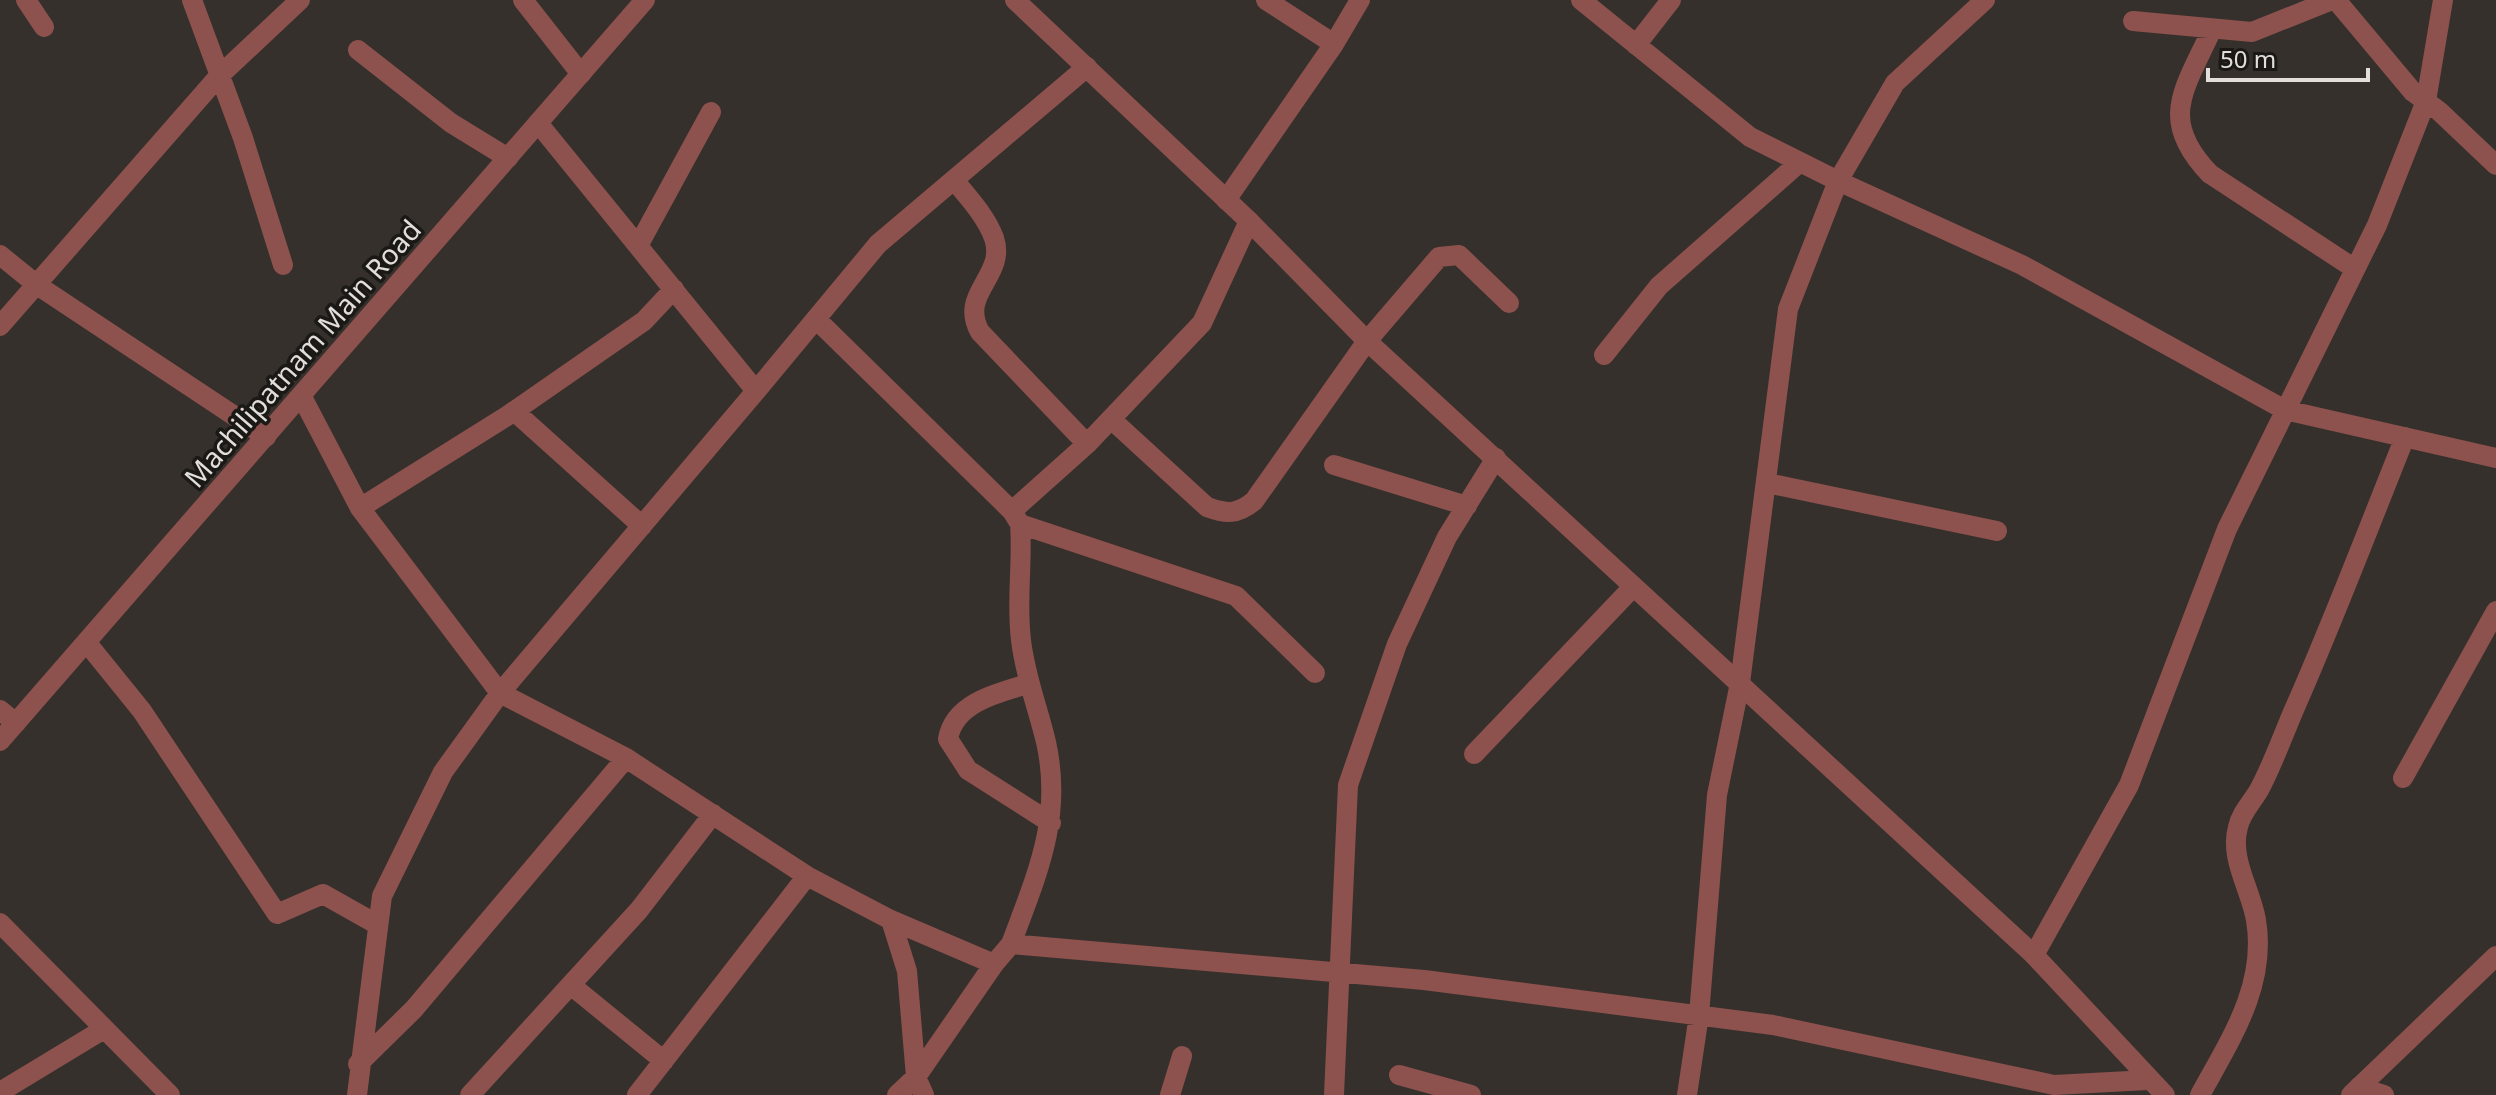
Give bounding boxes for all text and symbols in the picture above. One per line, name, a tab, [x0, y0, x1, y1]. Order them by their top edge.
scale bar	[2208, 32, 2368, 82]
text: 50 m	[2220, 42, 2276, 75]
street label: Machilipatnam Main Road	[175, 211, 429, 495]

